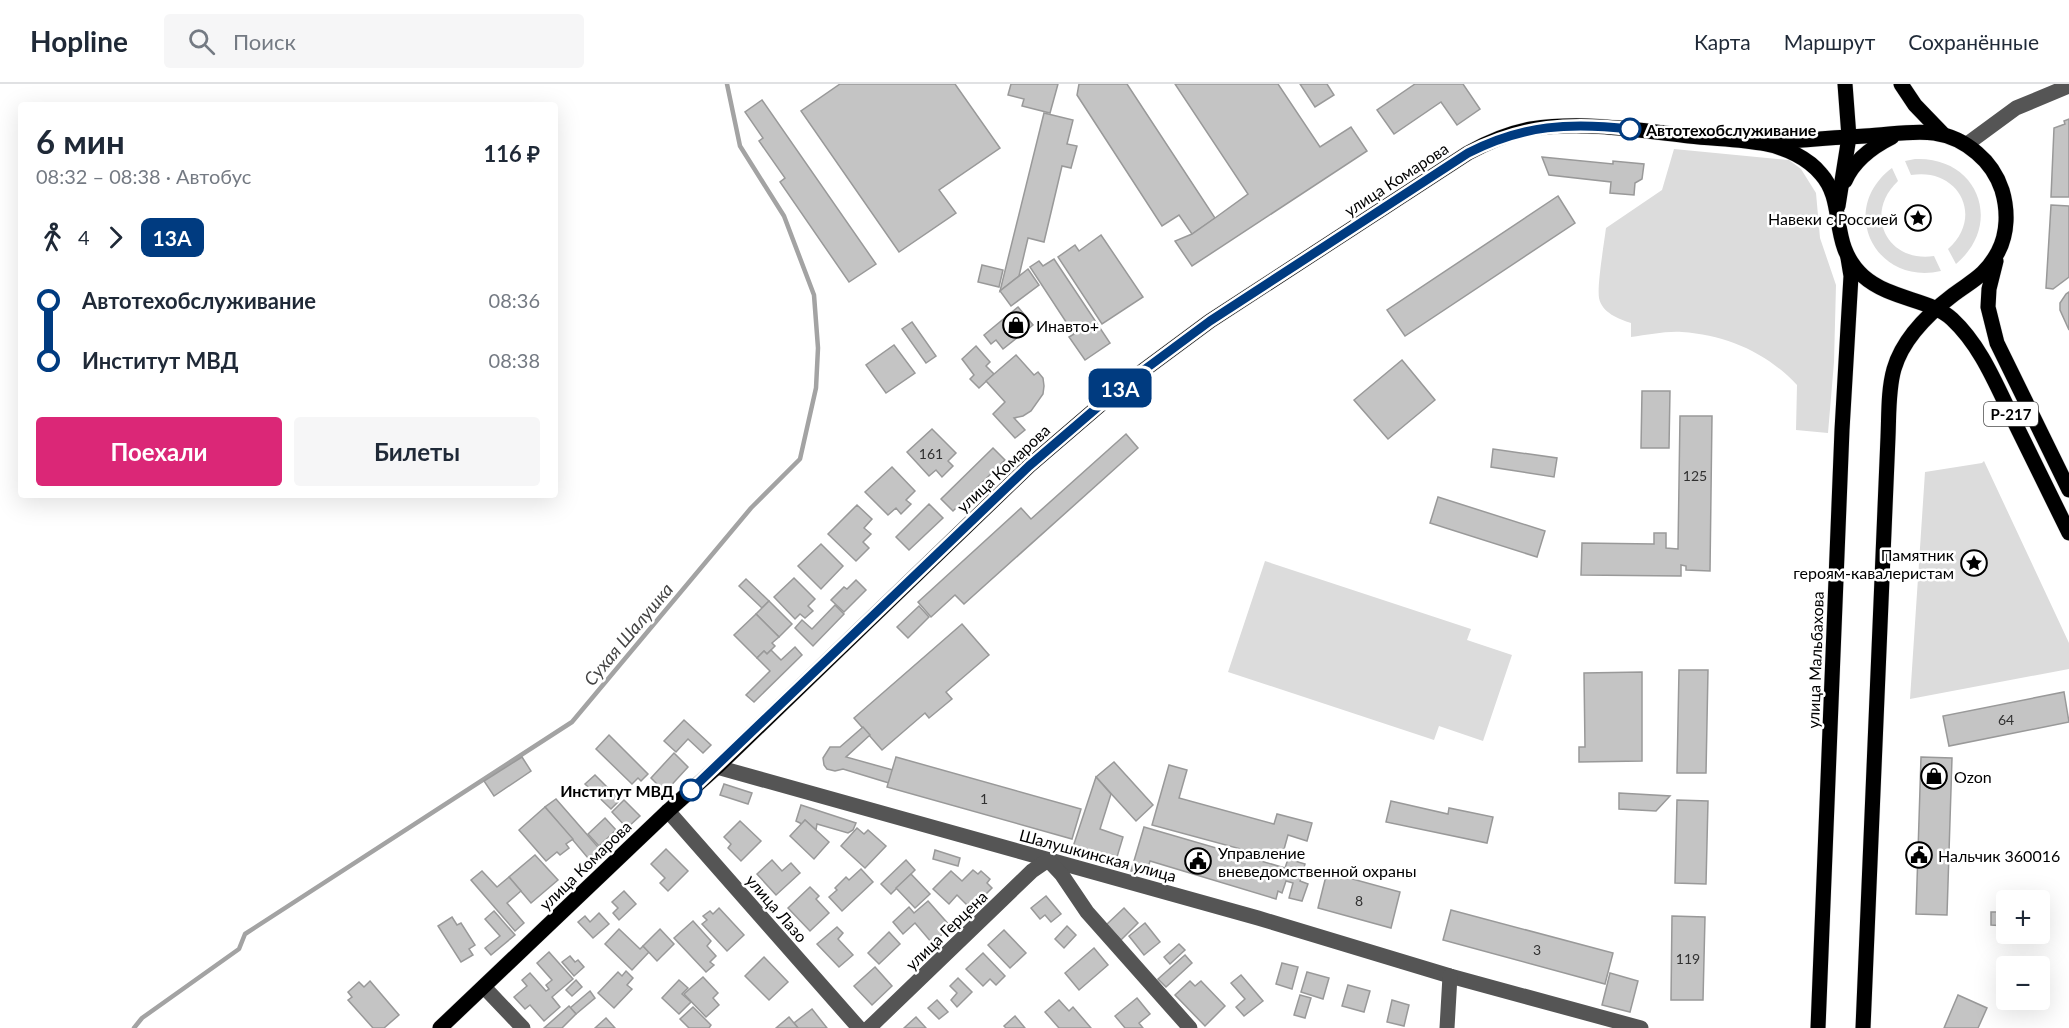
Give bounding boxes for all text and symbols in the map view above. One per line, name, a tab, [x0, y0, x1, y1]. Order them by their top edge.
search box	[164, 14, 584, 68]
text: Hopline	[30, 24, 128, 58]
icon: search	[185, 25, 218, 58]
text: Поиск	[233, 28, 296, 55]
text: Карта	[1694, 29, 1751, 54]
text: Маршрут	[1784, 29, 1875, 54]
text: Сохранённые	[1908, 29, 2039, 54]
marker: Автотехобслуживание	[1619, 118, 1641, 140]
place label: Автотехобслуживание	[1645, 120, 1817, 139]
text: 6 мин	[36, 121, 125, 161]
street label: улица Комарова	[1340, 138, 1452, 220]
text: 116 ₽	[484, 140, 540, 167]
text: 08:32 – 08:38 · Автобус	[36, 164, 251, 188]
place icon: Навеки с Россией	[1903, 203, 1933, 233]
place label: Навеки с Россией	[1768, 209, 1898, 228]
icon: walk	[36, 221, 69, 254]
icon: forward	[99, 221, 132, 254]
text: 4	[78, 225, 90, 249]
text: 13А	[153, 225, 192, 250]
text: Автотехобслуживание	[82, 287, 316, 314]
text: 08:36	[489, 288, 540, 312]
shop icon: Инавто+	[1001, 310, 1031, 340]
place label: Инавто+	[1036, 316, 1099, 335]
text: Институт МВД	[82, 347, 239, 374]
text: 08:38	[489, 348, 540, 372]
line badge: 13А	[1086, 368, 1154, 408]
text: 13А	[1101, 376, 1139, 401]
road number: Р-217	[1984, 402, 2038, 426]
button: Поехали	[36, 417, 282, 486]
button: Билеты	[294, 417, 540, 486]
street label: улица Комарова	[953, 420, 1053, 516]
house number: 161	[919, 445, 943, 462]
house number: 125	[1683, 467, 1707, 484]
place label: Памятник героям-кавалеристам	[1793, 545, 1955, 582]
place icon: Памятник героям-кавалеристам	[1959, 548, 1989, 578]
water label: Сухая Шалушка	[579, 578, 677, 690]
street label: улица Мальбахова	[1803, 591, 1827, 729]
house number: 64	[1998, 711, 2014, 728]
shop icon: Ozon	[1919, 761, 1949, 791]
place label: Ozon	[1954, 767, 1992, 786]
marker: Институт МВД	[680, 779, 702, 801]
place label: Институт МВД	[560, 781, 674, 800]
house number: 1	[980, 790, 988, 807]
street label: улица Комарова	[535, 816, 635, 914]
street label: Шалушкинская улица	[1017, 825, 1179, 885]
public building icon: Нальчик 360016	[1904, 840, 1934, 870]
place label: Управление вневедомственной охраны	[1218, 843, 1417, 880]
public building icon: Управление вневедомственной охраны	[1183, 846, 1213, 876]
place label: Нальчик 360016	[1938, 846, 2060, 865]
street label: улица Лазо	[742, 870, 812, 946]
street label: улица Герцена	[901, 886, 991, 974]
map controls	[1996, 890, 2050, 1010]
button: +	[1996, 890, 2050, 944]
house number: 8	[1355, 892, 1363, 909]
house number: 3	[1533, 941, 1541, 958]
house number: 119	[1676, 950, 1700, 967]
button: −	[1996, 956, 2050, 1010]

